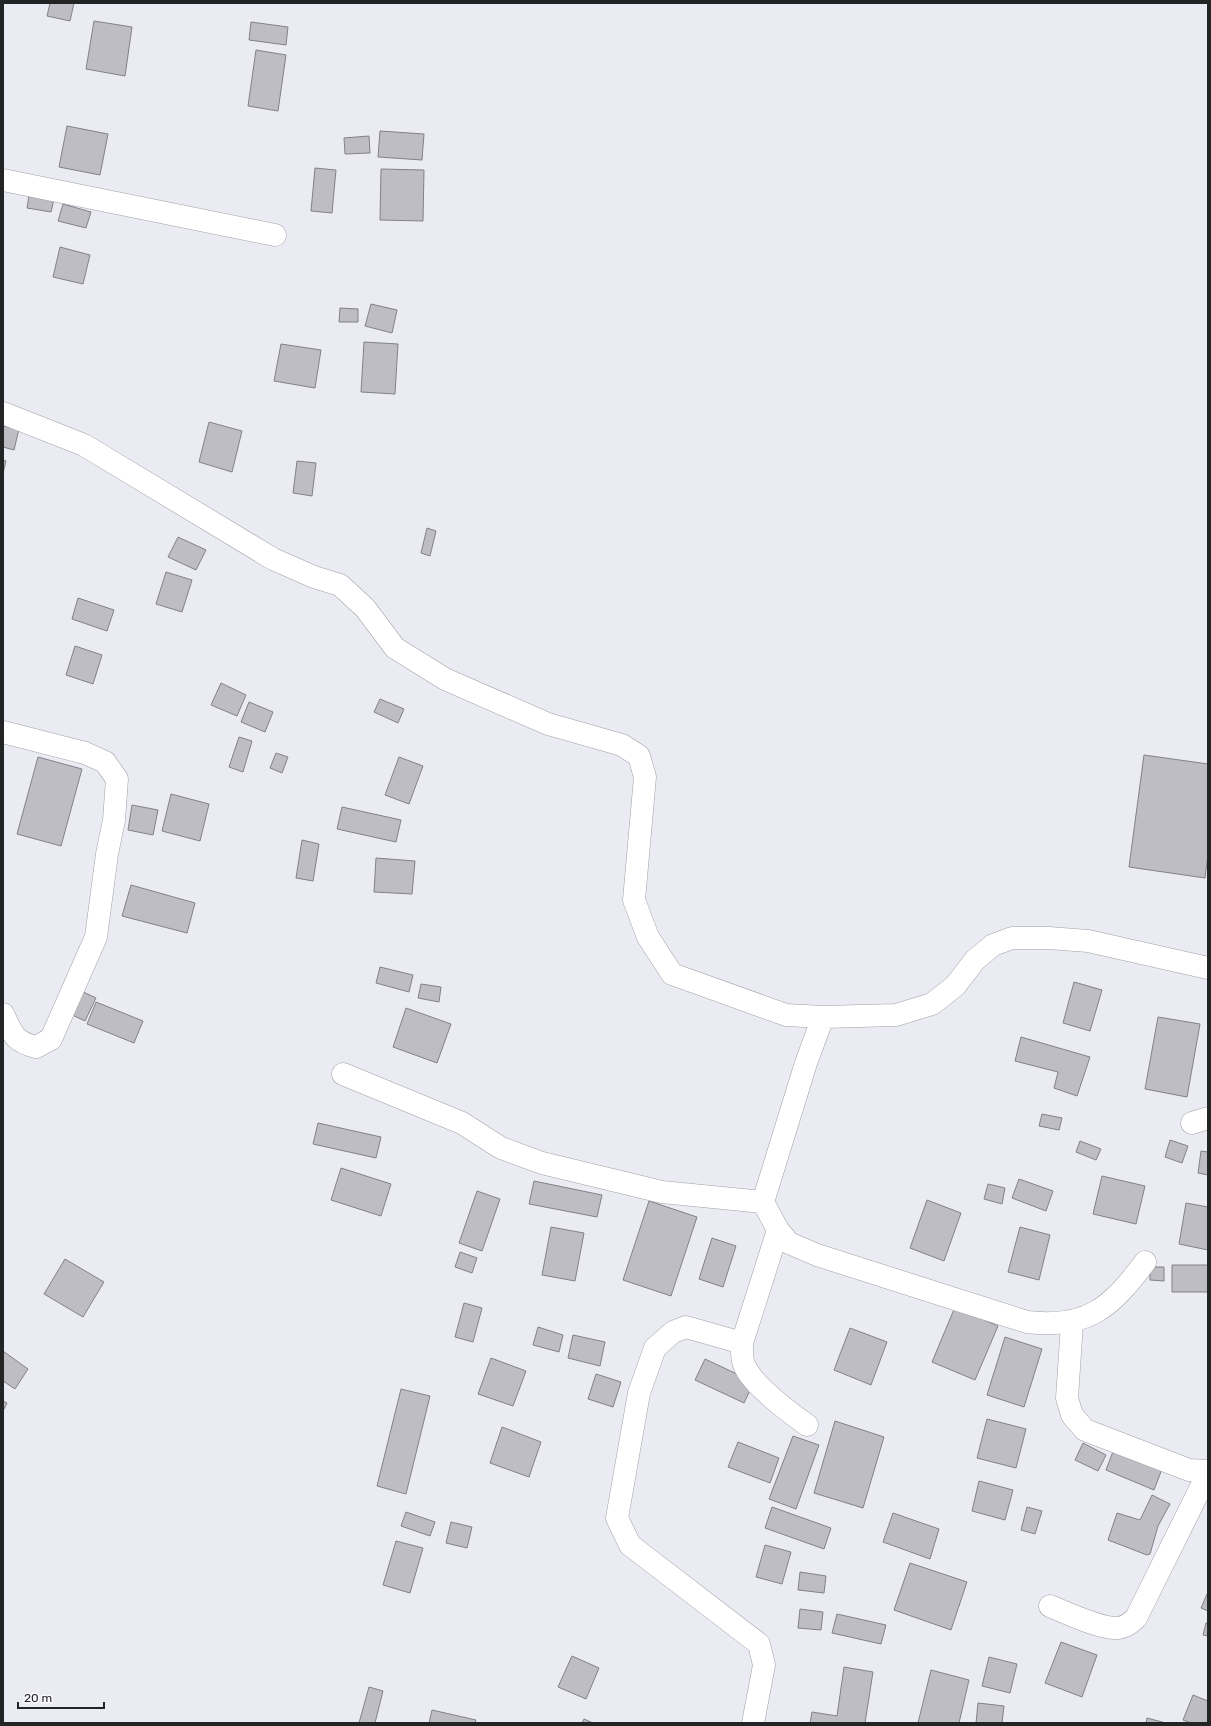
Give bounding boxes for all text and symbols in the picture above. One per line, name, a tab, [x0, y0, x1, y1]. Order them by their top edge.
scale bar	[18, 1684, 104, 1710]
text: 20 m	[24, 1691, 52, 1705]

